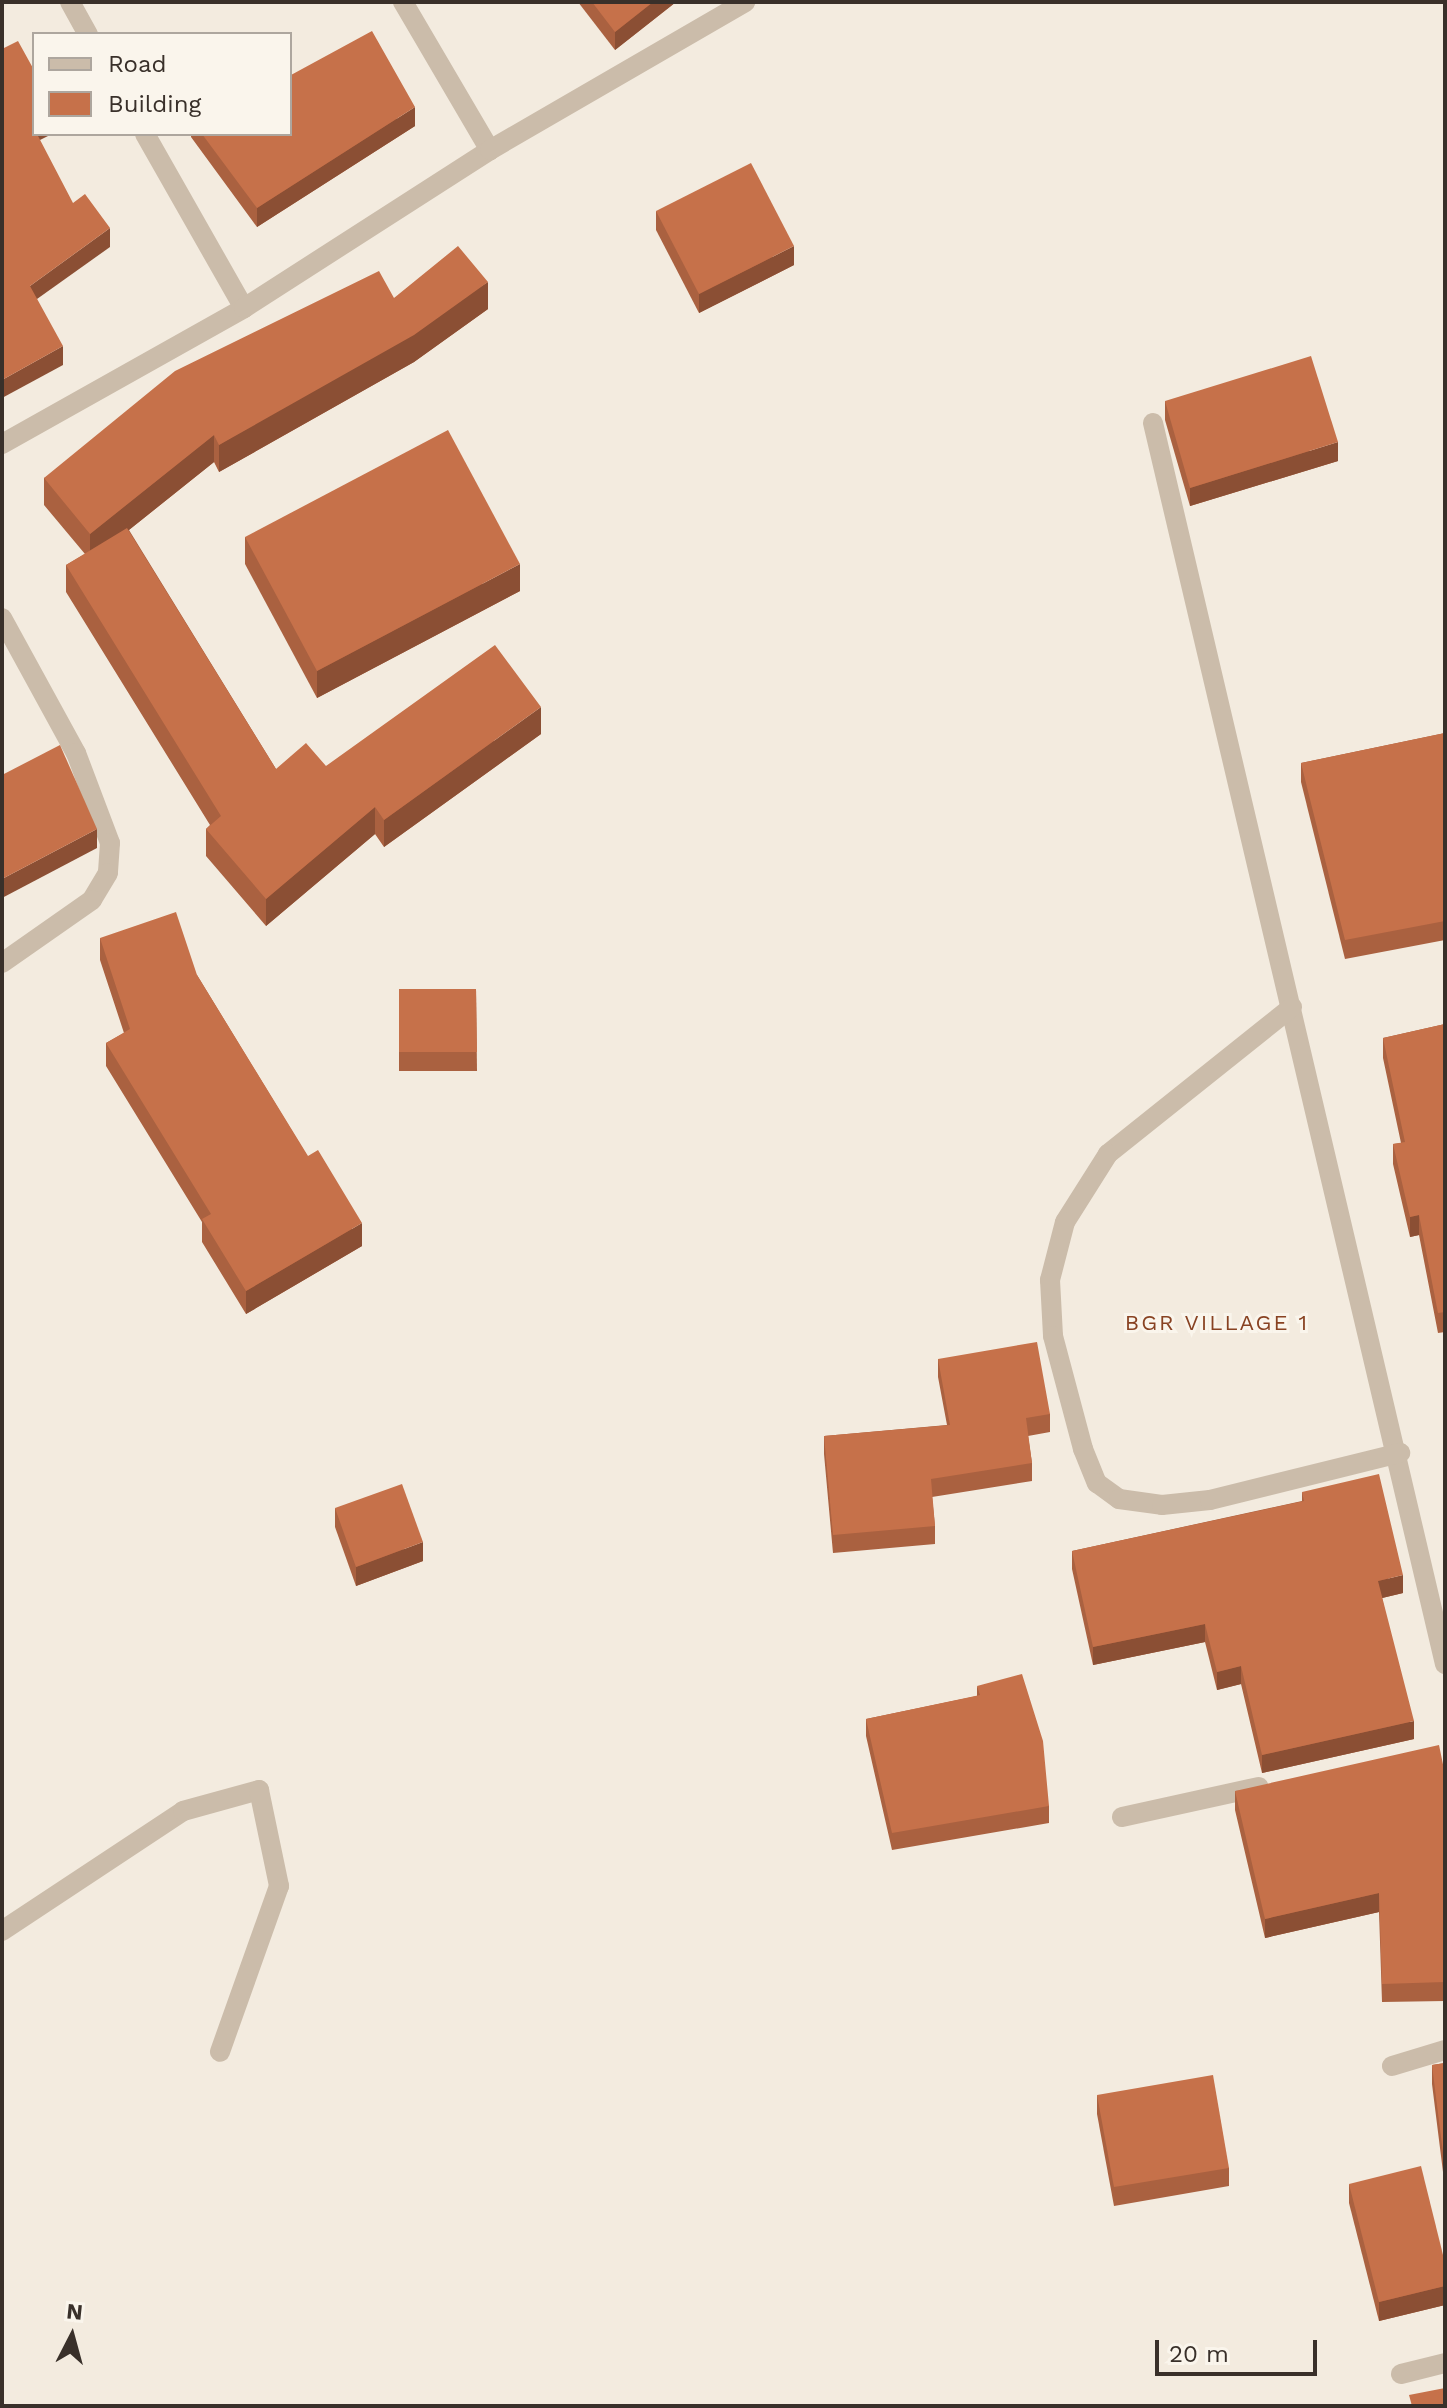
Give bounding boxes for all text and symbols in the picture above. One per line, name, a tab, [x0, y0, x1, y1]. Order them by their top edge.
legend	[32, 32, 292, 136]
text: Road	[108, 50, 167, 78]
text: Building	[108, 90, 201, 118]
district label: BGR VILLAGE 1	[1124, 1310, 1310, 1336]
north arrow	[32, 2296, 112, 2376]
text: N	[65, 2298, 84, 2325]
scale bar	[1159, 2324, 1321, 2374]
text: 20 m	[1169, 2340, 1229, 2368]

